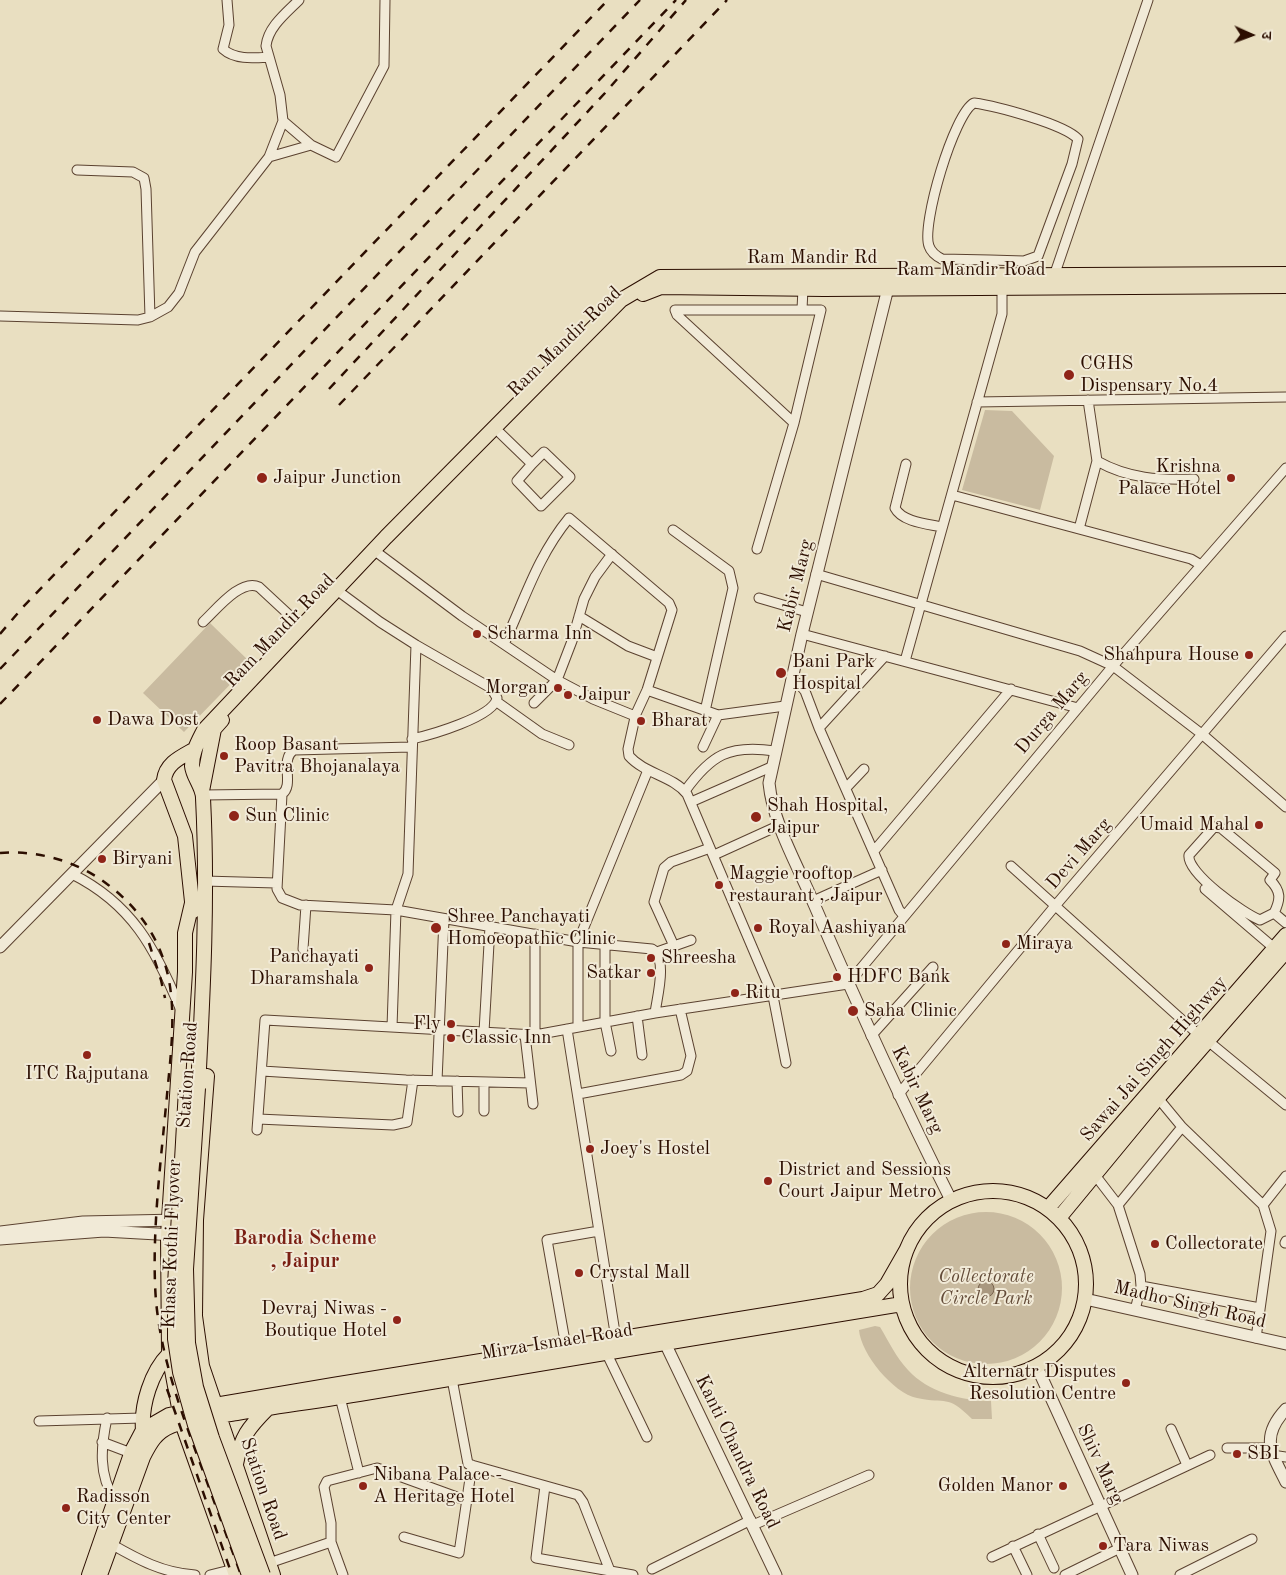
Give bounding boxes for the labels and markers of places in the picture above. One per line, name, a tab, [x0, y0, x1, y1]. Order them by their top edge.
place label: CGHS Dispensary No.4	[1080, 353, 1218, 397]
marker: CGHS Dispensary No.4	[1062, 368, 1076, 382]
place label: Krishna Palace Hotel	[1118, 456, 1221, 500]
place label: Jaipur Junction	[273, 467, 401, 489]
marker: Jaipur Junction	[255, 471, 269, 485]
marker: Krishna Palace Hotel	[1225, 472, 1237, 484]
place label: Scharma Inn	[487, 623, 592, 645]
marker: Scharma Inn	[471, 628, 483, 640]
place label: Shahpura House	[1103, 644, 1239, 666]
marker: Shahpura House	[1243, 649, 1255, 661]
place label: Bani Park Hospital	[792, 651, 874, 695]
marker: Bani Park Hospital	[774, 666, 788, 680]
place label: Morgan	[485, 677, 548, 699]
marker: Morgan	[552, 682, 564, 694]
place label: Jaipur	[578, 684, 631, 706]
marker: Jaipur	[562, 689, 574, 701]
place label: Dawa Dost	[107, 709, 199, 731]
place label: Bharat	[651, 710, 708, 732]
marker: Dawa Dost	[91, 714, 103, 726]
marker: Bharat	[635, 715, 647, 727]
place label: Roop Basant Pavitra Bhojanalaya	[234, 734, 400, 778]
marker: Roop Basant Pavitra Bhojanalaya	[218, 750, 230, 762]
place label: Shah Hospital, Jaipur	[767, 795, 888, 839]
place label: Sun Clinic	[245, 805, 329, 827]
marker: Sun Clinic	[227, 809, 241, 823]
marker: Shah Hospital, Jaipur	[749, 810, 763, 824]
place label: Umaid Mahal	[1139, 814, 1249, 836]
marker: Umaid Mahal	[1253, 819, 1265, 831]
place label: Biryani	[112, 848, 172, 870]
marker: Biryani	[96, 853, 108, 865]
place label: Maggie rooftop restaurant , Jaipur	[729, 863, 883, 907]
marker: Maggie rooftop restaurant , Jaipur	[713, 879, 725, 891]
place label: Shree Panchayati Homoeopathic Clinic	[447, 906, 616, 950]
place label: Royal Aashiyana	[768, 917, 906, 939]
marker: Shree Panchayati Homoeopathic Clinic	[429, 921, 443, 935]
marker: Royal Aashiyana	[752, 922, 764, 934]
place label: Miraya	[1016, 933, 1073, 955]
marker: Miraya	[1000, 938, 1012, 950]
place label: Panchayati Dharamshala	[250, 946, 359, 990]
place label: Shreesha	[661, 947, 736, 969]
marker: Shreesha	[645, 952, 657, 964]
marker: Panchayati Dharamshala	[363, 962, 375, 974]
place label: Satkar	[586, 962, 641, 984]
place label: HDFC Bank	[847, 966, 950, 988]
marker: Satkar	[645, 967, 657, 979]
marker: HDFC Bank	[831, 971, 843, 983]
place label: Ritu	[745, 982, 781, 1004]
marker: Ritu	[729, 987, 741, 999]
place label: Saha Clinic	[864, 1000, 957, 1022]
marker: Saha Clinic	[846, 1004, 860, 1018]
place label: Fly	[413, 1013, 441, 1035]
marker: Fly	[445, 1018, 457, 1030]
place label: Classic Inn	[461, 1027, 551, 1049]
marker: Classic Inn	[445, 1032, 457, 1044]
marker: ITC Rajputana	[81, 1049, 93, 1061]
place label: ITC Rajputana	[25, 1063, 149, 1085]
place label: Joey's Hostel	[600, 1138, 710, 1160]
marker: Joey's Hostel	[584, 1143, 596, 1155]
place label: District and Sessions Court Jaipur Metro	[778, 1159, 951, 1203]
marker: District and Sessions Court Jaipur Metro	[762, 1175, 774, 1187]
place label: Collectorate	[1165, 1233, 1263, 1255]
marker: Collectorate	[1149, 1238, 1161, 1250]
place label: Crystal Mall	[589, 1262, 690, 1284]
marker: Crystal Mall	[573, 1267, 585, 1279]
place label: Devraj Niwas - Boutique Hotel	[261, 1298, 387, 1342]
marker: Devraj Niwas - Boutique Hotel	[391, 1314, 403, 1326]
place label: Alternatr Disputes Resolution Centre	[962, 1361, 1116, 1405]
marker: Alternatr Disputes Resolution Centre	[1120, 1377, 1132, 1389]
place label: SBI	[1247, 1443, 1279, 1465]
marker: SBI	[1231, 1448, 1243, 1460]
place label: Nibana Palace - A Heritage Hotel	[373, 1464, 515, 1508]
place label: Golden Manor	[938, 1475, 1053, 1497]
marker: Nibana Palace - A Heritage Hotel	[357, 1480, 369, 1492]
marker: Golden Manor	[1057, 1480, 1069, 1492]
place label: Radisson City Center	[76, 1486, 171, 1530]
marker: Radisson City Center	[60, 1502, 72, 1514]
place label: Tara Niwas	[1113, 1535, 1209, 1557]
marker: Tara Niwas	[1097, 1540, 1109, 1552]

